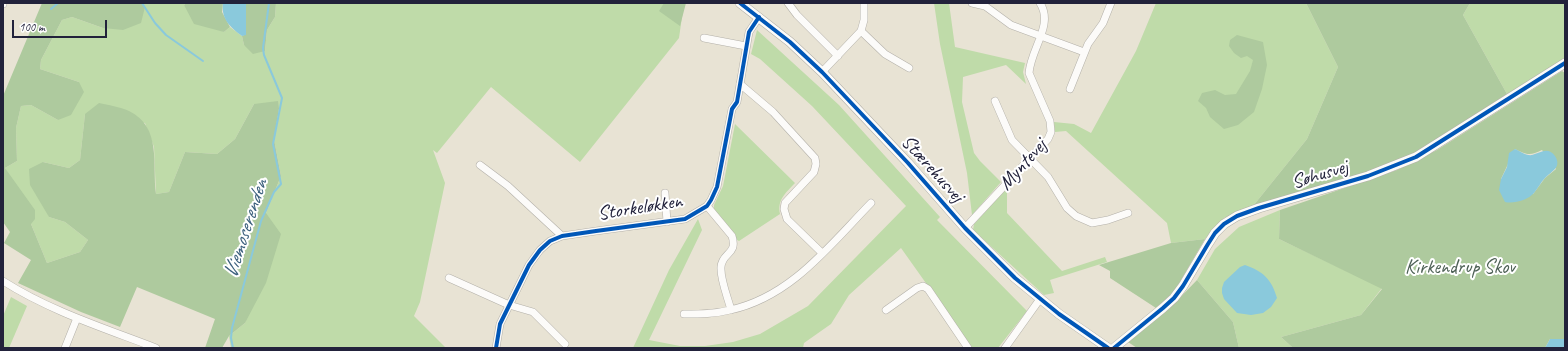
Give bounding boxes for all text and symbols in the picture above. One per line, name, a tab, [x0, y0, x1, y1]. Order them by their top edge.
scale bar	[14, 12, 109, 38]
text: 100 m	[19, 19, 45, 35]
street label: Stærehusvej	[896, 130, 968, 208]
street label: Myntevej	[994, 135, 1052, 195]
street label: Søhusvej	[1289, 155, 1351, 195]
water label: Viemoserenden	[218, 176, 274, 282]
street label: Storkeløkken	[596, 189, 684, 227]
park label: Kirkendrup Skov	[1405, 256, 1515, 280]

